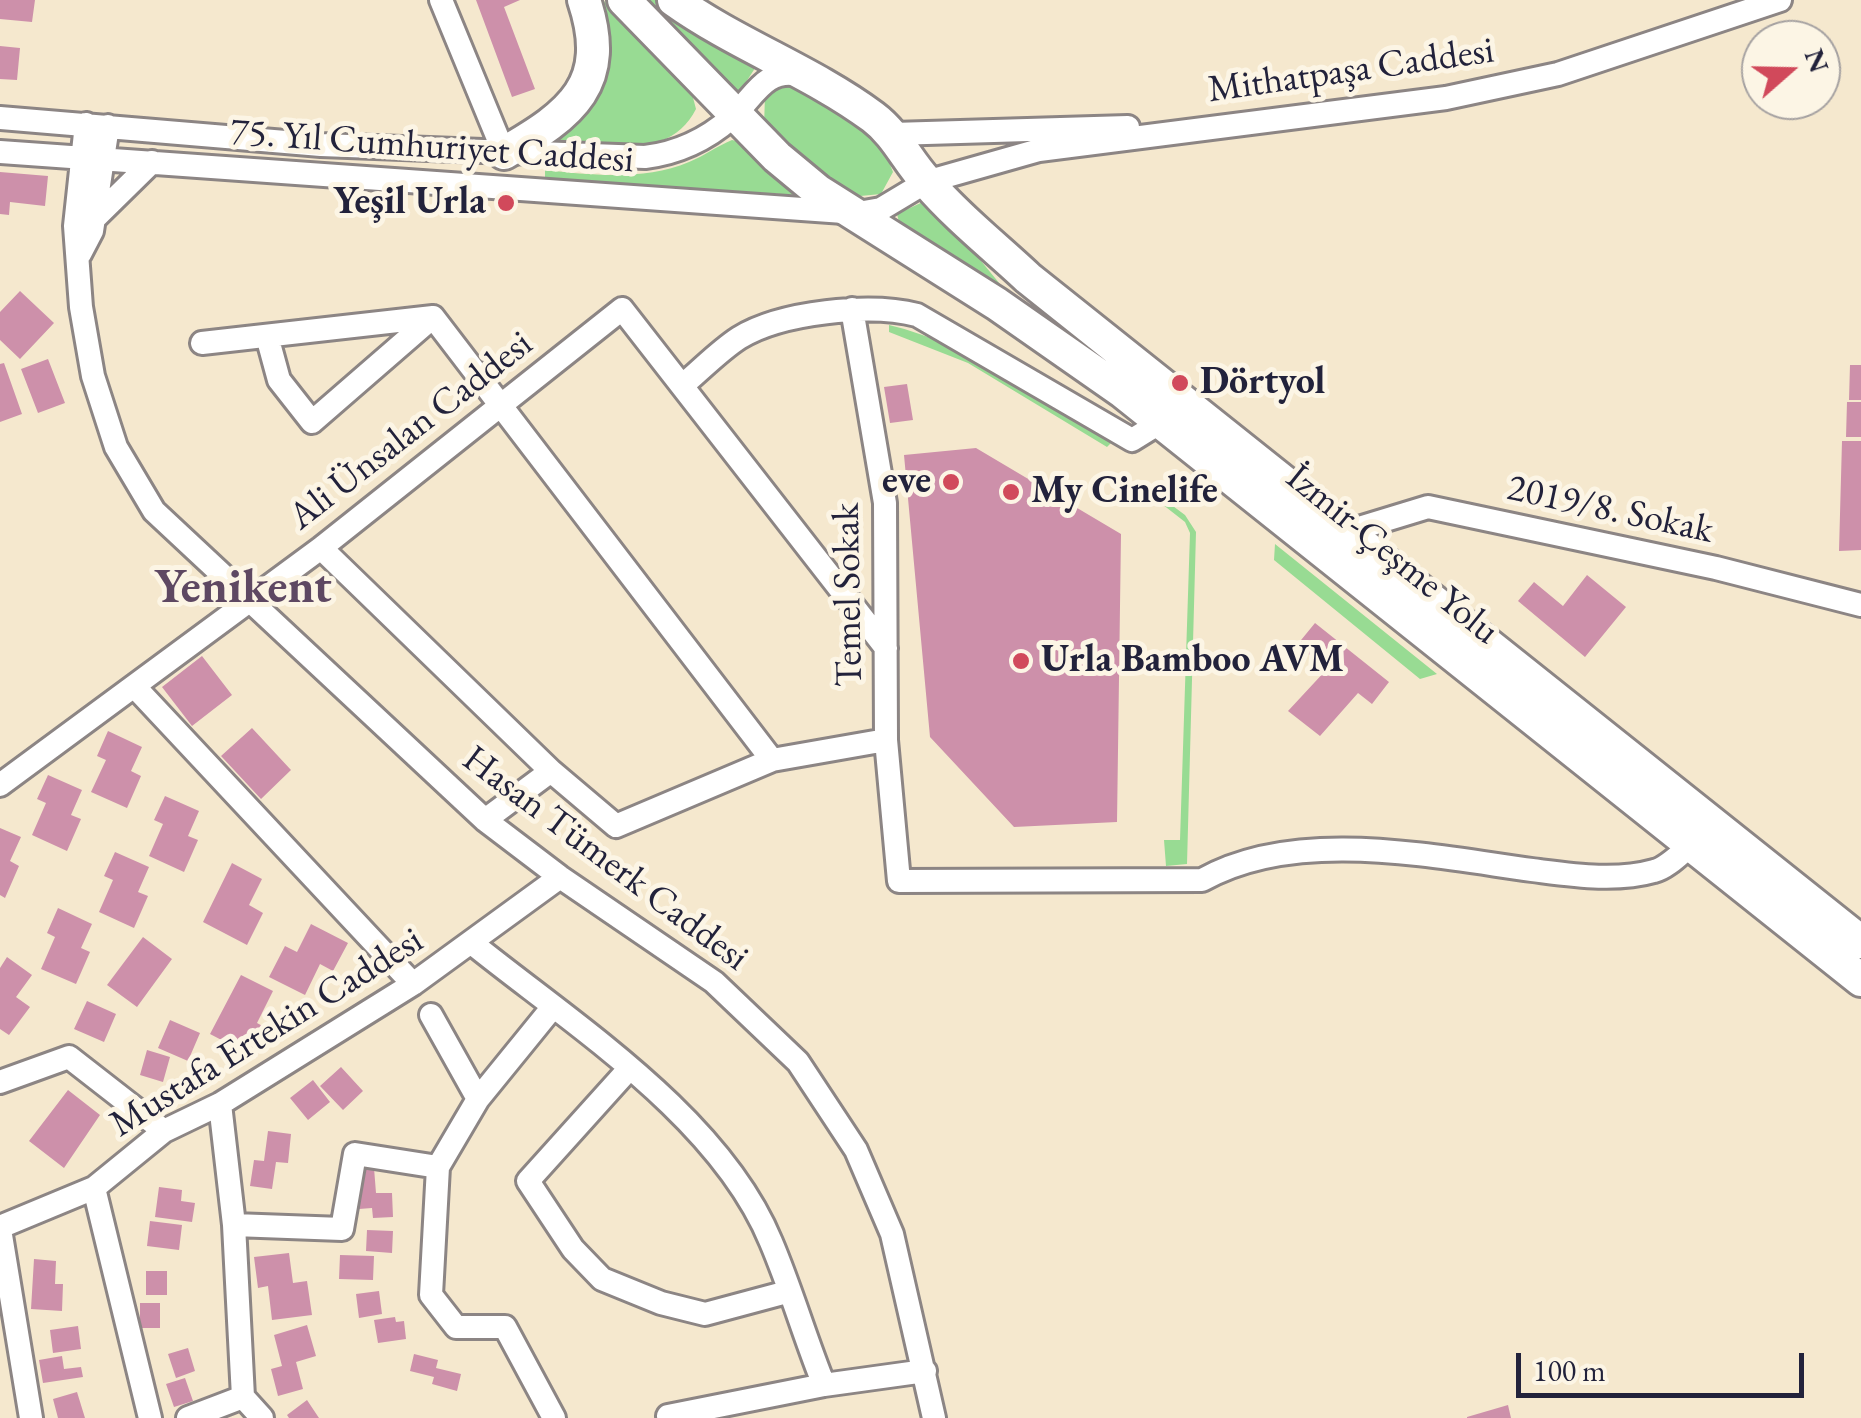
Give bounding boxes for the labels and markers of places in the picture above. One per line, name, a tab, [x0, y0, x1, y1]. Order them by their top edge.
place label: Yeşil Urla	[333, 180, 486, 226]
marker: Yeşil Urla	[495, 192, 517, 214]
place label: Dörtyol	[1200, 360, 1325, 406]
marker: Dörtyol	[1169, 372, 1191, 394]
place label: eve	[882, 459, 931, 505]
place label: My Cinelife	[1031, 469, 1218, 515]
marker: eve	[940, 471, 962, 493]
marker: My Cinelife	[1000, 481, 1022, 503]
place label: Urla Bamboo AVM	[1041, 638, 1344, 684]
marker: Urla Bamboo AVM	[1010, 650, 1032, 672]

